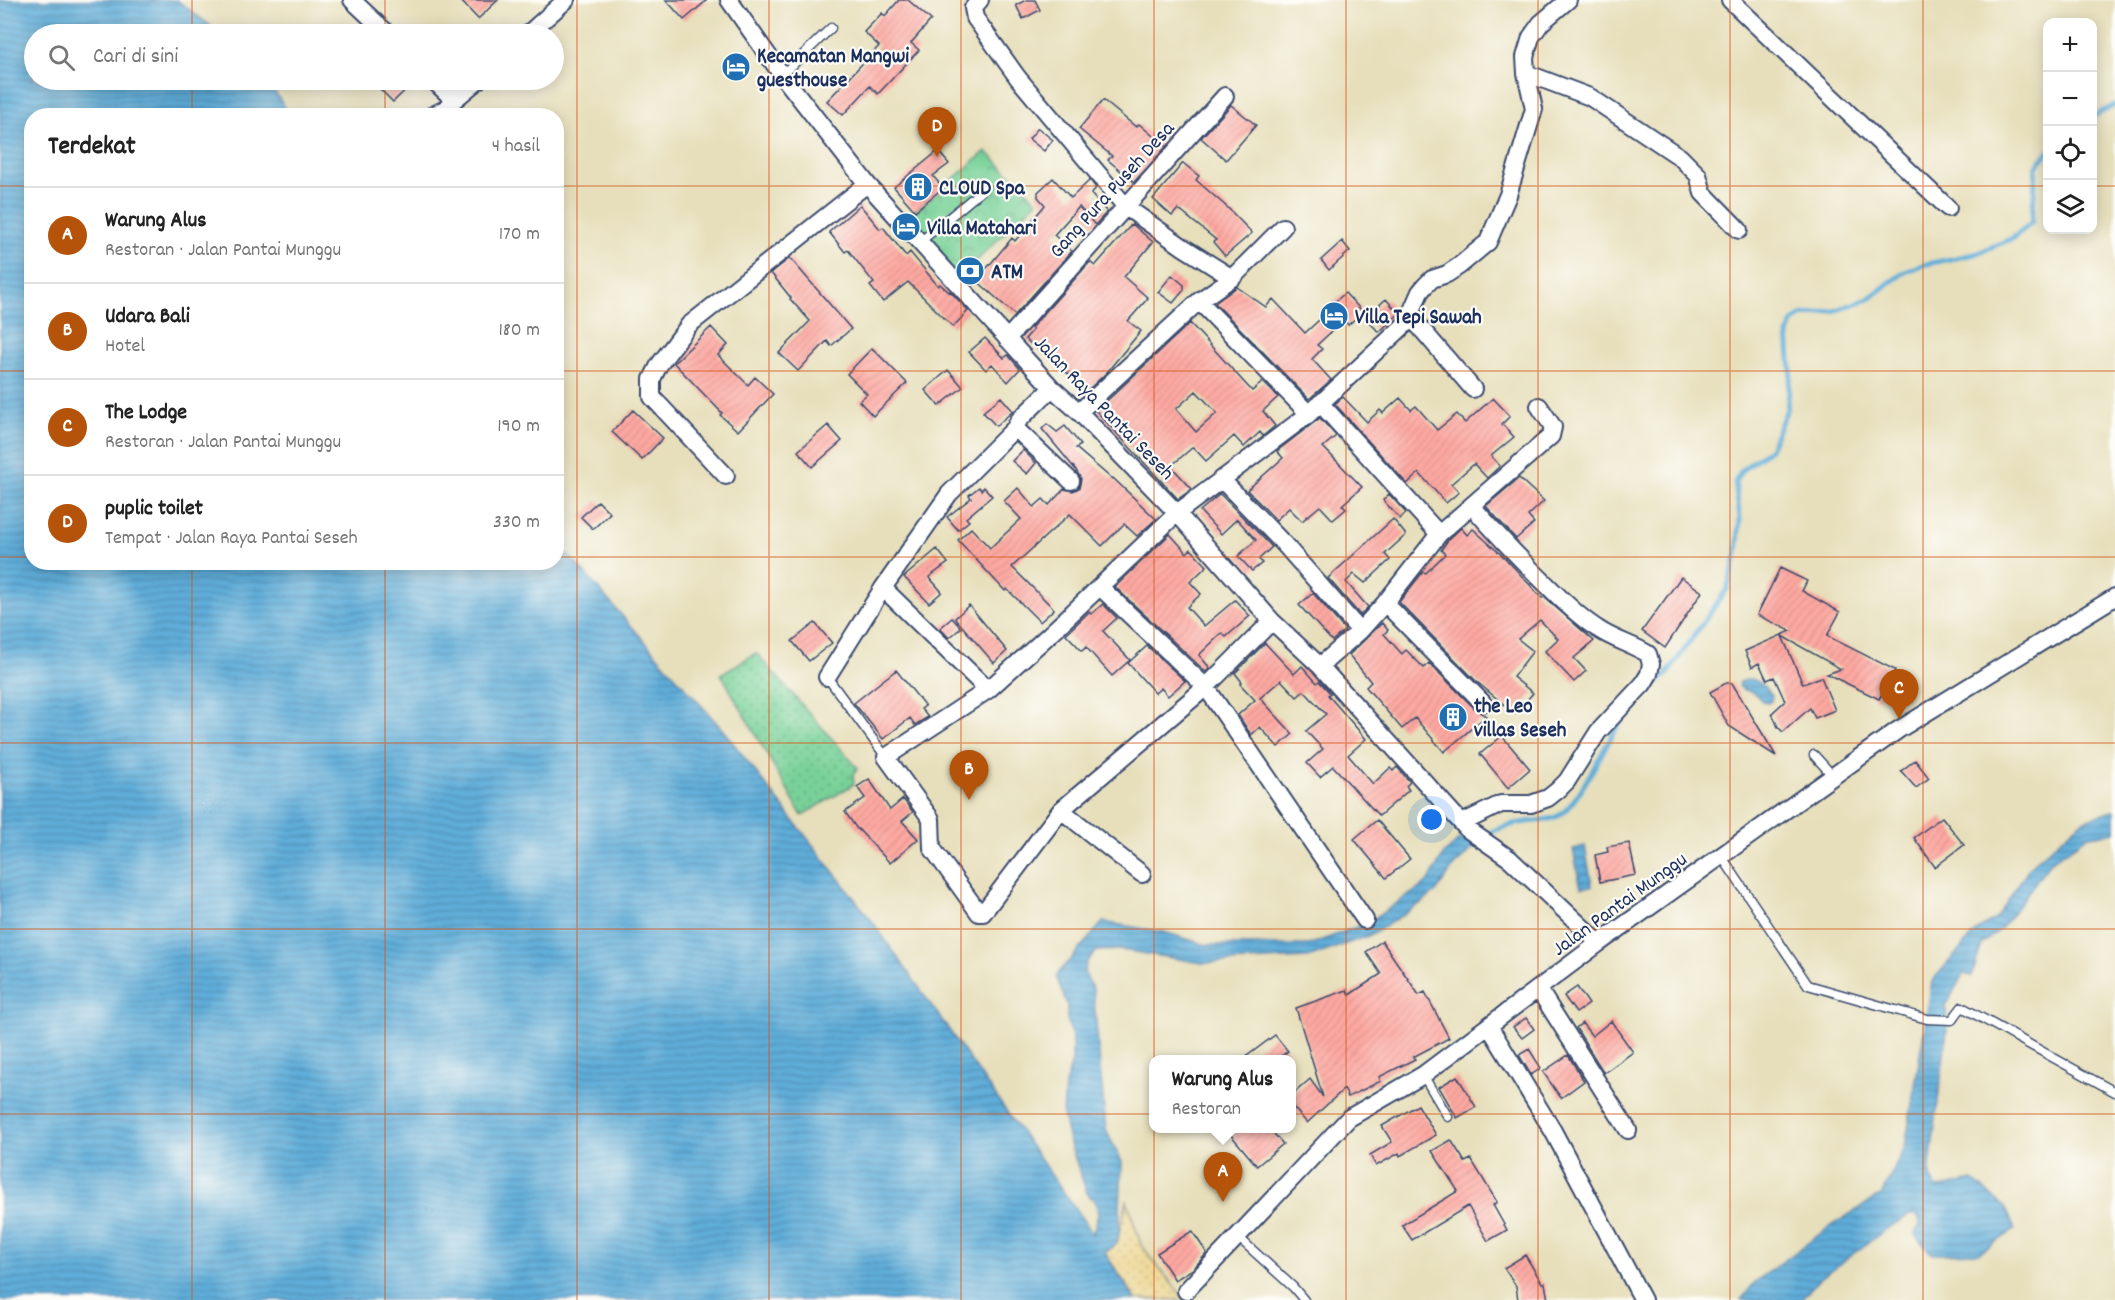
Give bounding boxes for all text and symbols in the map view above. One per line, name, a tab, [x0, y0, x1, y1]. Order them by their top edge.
map controls	[2043, 18, 2097, 234]
button: +	[2043, 18, 2097, 72]
search box	[24, 24, 564, 90]
icon: search	[45, 41, 78, 74]
text: Cari di sini	[93, 42, 178, 73]
place label: Kecamatan Mangwi guesthouse	[757, 43, 909, 97]
hotel icon: Kecamatan Mangwi guesthouse	[720, 51, 752, 83]
button: −	[2043, 72, 2097, 126]
pin: D	[918, 108, 956, 157]
street label: Gang Pura Puseh Desa	[1044, 115, 1184, 266]
button: locate	[2043, 126, 2097, 180]
text: Terdekat	[48, 129, 136, 166]
text: 4 hasil	[492, 133, 540, 161]
building icon: CLOUD Spa	[902, 171, 934, 203]
place label: CLOUD Spa	[939, 175, 1026, 205]
button: layers	[2043, 180, 2097, 234]
text: Warung Alus	[105, 206, 206, 237]
hotel icon: Villa Matahari	[890, 211, 922, 243]
place label: Villa Matahari	[927, 215, 1037, 245]
text: A	[62, 221, 73, 249]
text: 170 m	[499, 221, 540, 249]
text: Restoran · Jalan Pantai Munggu	[105, 237, 341, 265]
bank icon: ATM	[954, 255, 986, 287]
place label: ATM	[991, 259, 1023, 289]
hotel icon: Villa Tepi Sawah	[1318, 300, 1350, 332]
text: Udara Bali	[105, 302, 190, 333]
place label: Villa Tepi Sawah	[1355, 304, 1482, 334]
text: B	[63, 317, 72, 345]
text: 180 m	[498, 317, 540, 345]
street label: Jalan Raya Pantai Seseh	[1025, 330, 1180, 488]
text: Hotel	[105, 333, 145, 361]
text: The Lodge	[105, 398, 187, 429]
text: C	[63, 413, 72, 441]
text: 190 m	[497, 413, 540, 441]
text: Restoran · Jalan Pantai Munggu	[105, 429, 341, 457]
text: puplic toilet	[105, 494, 203, 525]
text: D	[62, 509, 73, 537]
text: 330 m	[493, 509, 540, 537]
text: Tempat · Jalan Raya Pantai Seseh	[105, 525, 358, 553]
pin: C	[1880, 670, 1918, 719]
place label: the Leo villas Seseh	[1474, 693, 1567, 747]
building icon: the Leo villas Seseh	[1437, 701, 1469, 733]
pin: B	[950, 750, 988, 800]
your location	[1417, 805, 1446, 834]
street label: Jalan Pantai Munggu	[1547, 846, 1695, 965]
popup	[1149, 1055, 1296, 1133]
text: Warung Alus	[1172, 1065, 1273, 1096]
text: Restoran	[1172, 1096, 1241, 1124]
pin: A	[1204, 1152, 1242, 1202]

